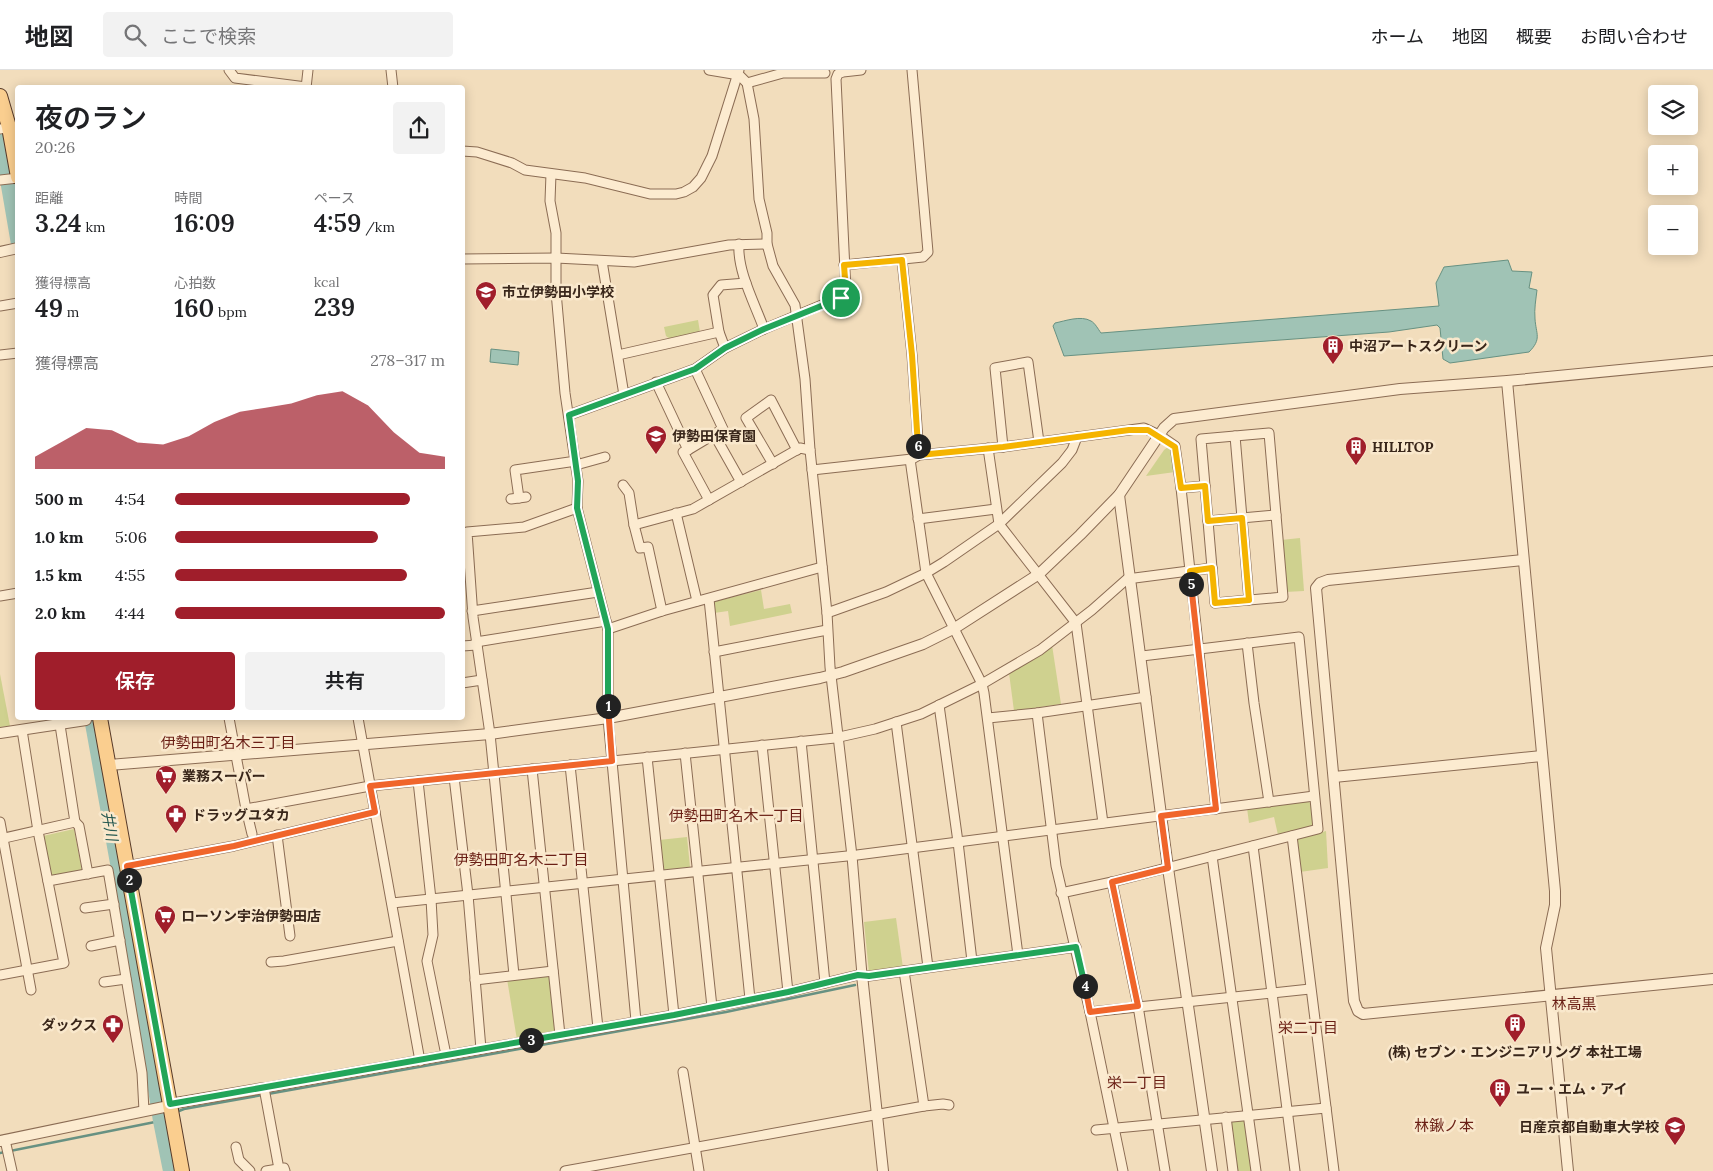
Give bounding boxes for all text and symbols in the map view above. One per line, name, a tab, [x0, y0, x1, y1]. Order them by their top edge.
search box	[103, 12, 453, 57]
text: 地図	[25, 21, 73, 52]
icon: search	[121, 21, 149, 49]
text: ここで検索	[161, 24, 256, 48]
text: ホーム	[1371, 25, 1424, 48]
text: 地図	[1452, 25, 1488, 48]
text: 概要	[1516, 25, 1552, 48]
text: お問い合わせ	[1580, 25, 1688, 48]
map controls	[1648, 85, 1698, 255]
button: layers	[1648, 85, 1698, 135]
text: 夜のラン	[35, 100, 147, 136]
button: share	[393, 102, 445, 154]
text: 20:26	[35, 137, 75, 157]
button: +	[1648, 145, 1698, 195]
text: 距離	[35, 189, 63, 207]
text: 時間	[174, 189, 202, 207]
text: ペース	[314, 189, 355, 207]
button: −	[1648, 205, 1698, 255]
text: 3.24	[35, 207, 82, 239]
text: 16:09	[174, 207, 235, 239]
text: 4:59	[314, 207, 362, 239]
text: km	[82, 218, 105, 236]
text: /km	[362, 218, 395, 236]
text: kcal	[314, 273, 340, 291]
text: 獲得標高	[35, 274, 91, 292]
text: 心拍数	[174, 274, 216, 292]
pin	[820, 277, 862, 319]
school or university icon: 市立伊勢田小学校	[474, 280, 498, 311]
place label: 市立伊勢田小学校	[502, 283, 614, 301]
icon: arrive	[827, 284, 855, 312]
text: 239	[314, 291, 355, 323]
text: 49	[35, 292, 63, 324]
text: 160	[174, 292, 214, 324]
text: m	[63, 303, 79, 321]
text: bpm	[214, 303, 247, 321]
building icon: 中沼アートスクリーン	[1321, 334, 1345, 365]
place label: 中沼アートスクリーン	[1349, 337, 1487, 355]
text: 278–317 m	[370, 350, 445, 370]
text: 獲得標高	[35, 353, 99, 373]
school or university icon: 伊勢田保育園	[644, 424, 668, 455]
place label: 伊勢田保育園	[672, 427, 756, 445]
pin: 6	[906, 434, 930, 458]
building icon: HILLTOP	[1344, 435, 1368, 466]
text: 6	[914, 437, 923, 455]
place label: HILLTOP	[1372, 438, 1433, 456]
text: 500 m	[35, 489, 83, 509]
text: 4:54	[115, 489, 145, 509]
text: 1.0 km	[35, 527, 84, 547]
text: 5:06	[115, 527, 147, 547]
text: 1.5 km	[35, 565, 82, 585]
text: 4:55	[115, 565, 145, 585]
pin: 5	[1178, 572, 1204, 596]
text: 5	[1188, 575, 1195, 593]
text: 2.0 km	[35, 603, 86, 623]
text: 4:44	[115, 603, 145, 623]
button: 保存	[35, 652, 235, 710]
button: 共有	[245, 652, 445, 710]
pin: 1	[596, 694, 620, 718]
text: 1	[606, 697, 611, 715]
district label: 伊勢田町名木三丁目	[160, 733, 296, 752]
supermarket icon: 業務スーパー	[154, 764, 178, 795]
place label: 業務スーパー	[182, 767, 266, 785]
pharmacy icon: ドラッグユタカ	[164, 803, 188, 834]
place label: ドラッグユタカ	[192, 806, 290, 824]
district label: 伊勢田町名木一丁目	[668, 806, 804, 825]
water label: 井川	[98, 810, 122, 844]
district label: 伊勢田町名木二丁目	[453, 850, 589, 869]
pin: 2	[116, 868, 142, 892]
text: 2	[126, 871, 133, 889]
supermarket icon: ローソン宇治伊勢田店	[153, 904, 177, 935]
place label: ローソン宇治伊勢田店	[181, 907, 321, 925]
pin: 4	[1072, 974, 1098, 998]
text: 4	[1082, 977, 1089, 995]
district label: 林高黒	[1551, 994, 1597, 1013]
building icon: (株) セブン・エンジニアリング 本社工場	[1503, 1012, 1527, 1043]
pharmacy icon: ダックス	[101, 1013, 125, 1044]
place label: ダックス	[41, 1016, 97, 1034]
district label: 栄二丁目	[1278, 1018, 1338, 1037]
pin: 3	[518, 1028, 544, 1052]
text: 3	[528, 1031, 535, 1049]
place label: (株) セブン・エンジニアリング 本社工場	[1388, 1043, 1642, 1061]
district label: 栄一丁目	[1107, 1073, 1167, 1092]
building icon: ユー・エム・アイ	[1488, 1077, 1512, 1108]
place label: ユー・エム・アイ	[1516, 1080, 1627, 1098]
school or university icon: 日産京都自動車大学校	[1663, 1115, 1687, 1146]
district label: 林鍬ノ本	[1414, 1116, 1474, 1135]
place label: 日産京都自動車大学校	[1519, 1118, 1659, 1136]

